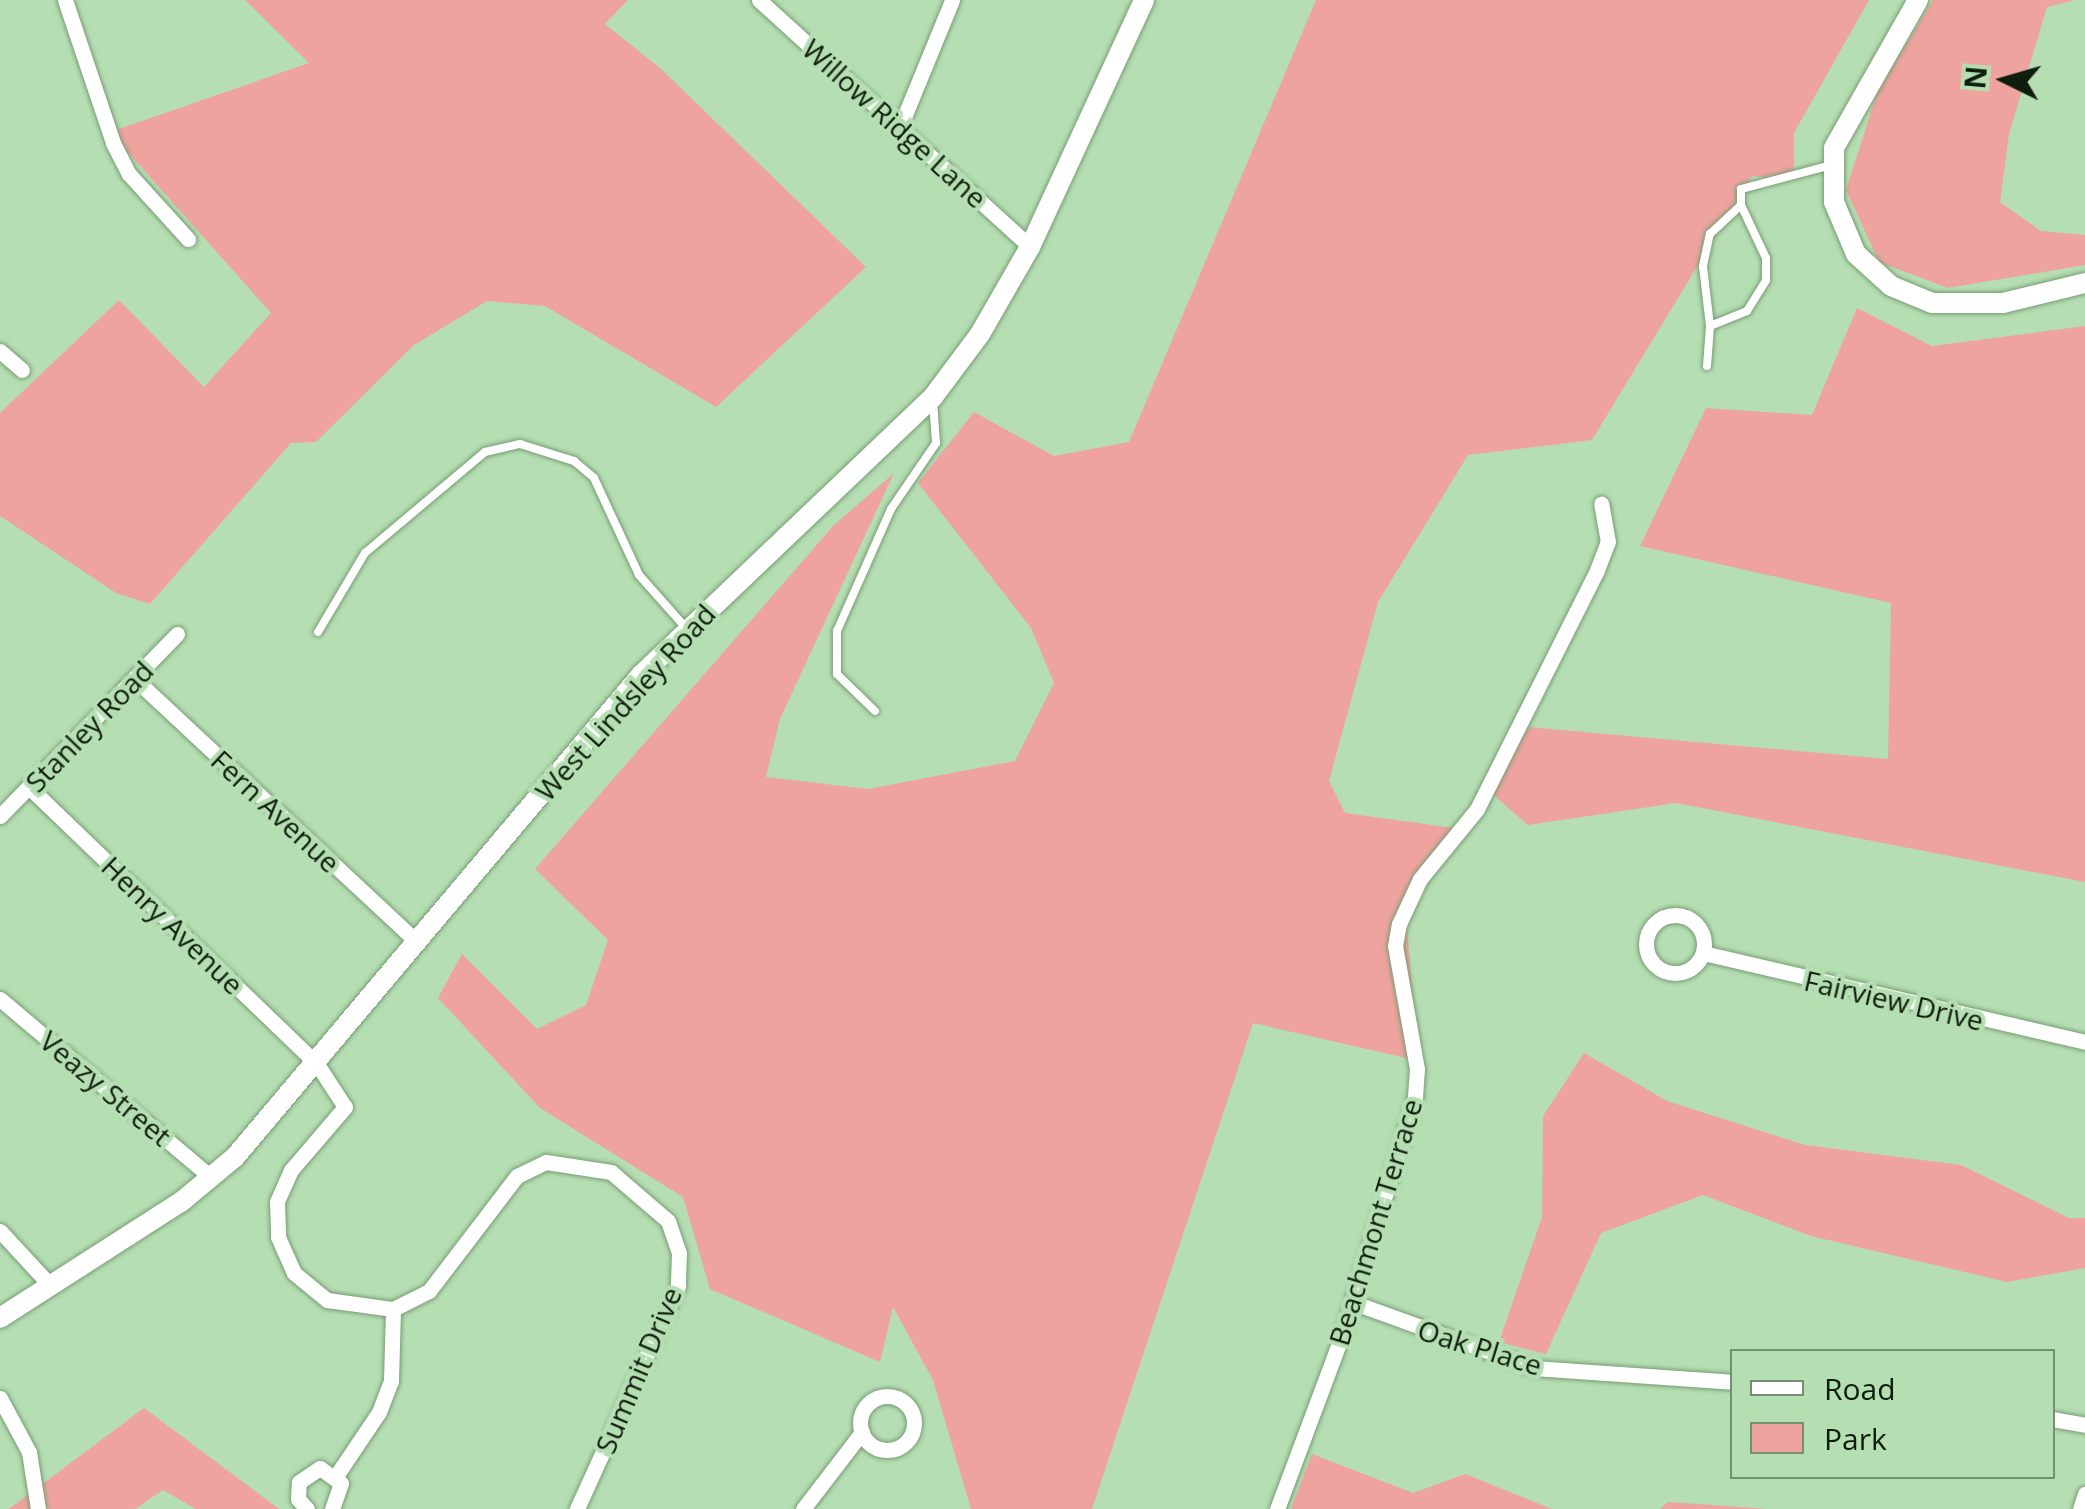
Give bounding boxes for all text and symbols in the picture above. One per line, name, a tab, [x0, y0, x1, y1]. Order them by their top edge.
north arrow	[1955, 30, 2055, 130]
street label: Willow Ridge Lane	[796, 32, 994, 214]
text: N	[1955, 64, 1995, 90]
street label: West Lindsley Road	[528, 597, 722, 807]
street label: Stanley Road	[18, 654, 160, 798]
street label: Fern Avenue	[205, 743, 347, 879]
street label: Henry Avenue	[95, 849, 251, 1001]
street label: Fairview Drive	[1801, 963, 1987, 1037]
street label: Veazy Street	[34, 1024, 178, 1152]
street label: Beachmont Terrace	[1322, 1095, 1428, 1349]
street label: Summit Drive	[588, 1282, 688, 1458]
street label: Oak Place	[1414, 1312, 1546, 1382]
legend	[1730, 1349, 2055, 1479]
text: Road	[1824, 1368, 1896, 1409]
text: Park	[1824, 1418, 1887, 1459]

